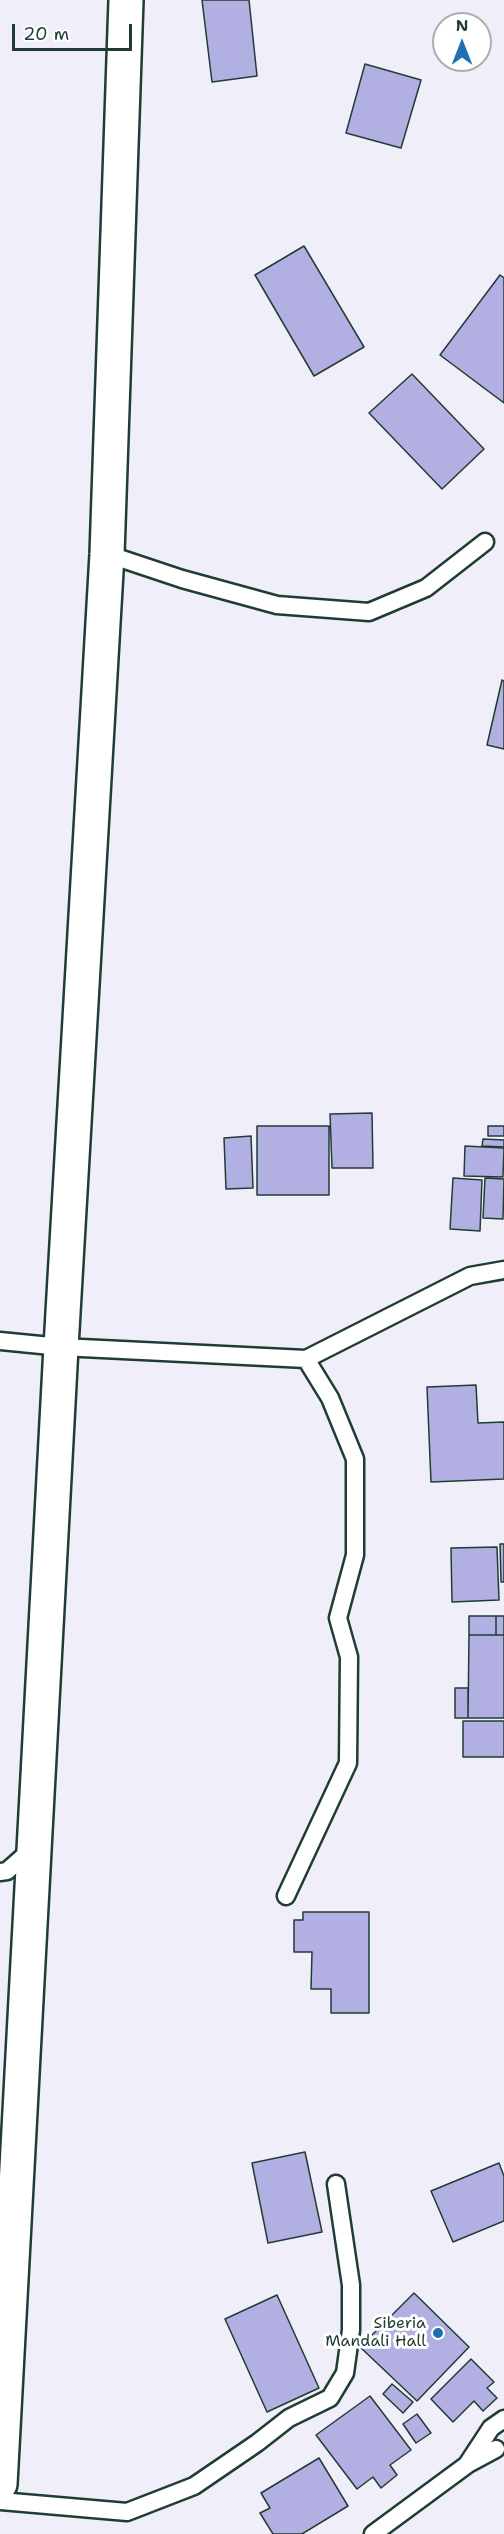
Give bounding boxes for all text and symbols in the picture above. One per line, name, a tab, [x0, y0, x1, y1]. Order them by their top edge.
scale bar	[15, 12, 135, 50]
north arrow	[432, 12, 492, 72]
text: N	[456, 15, 468, 36]
text: 20 m	[23, 22, 69, 46]
place label: Siberia Mandali Hall	[325, 2314, 426, 2352]
marker: Siberia Mandali Hall	[431, 2326, 445, 2340]

